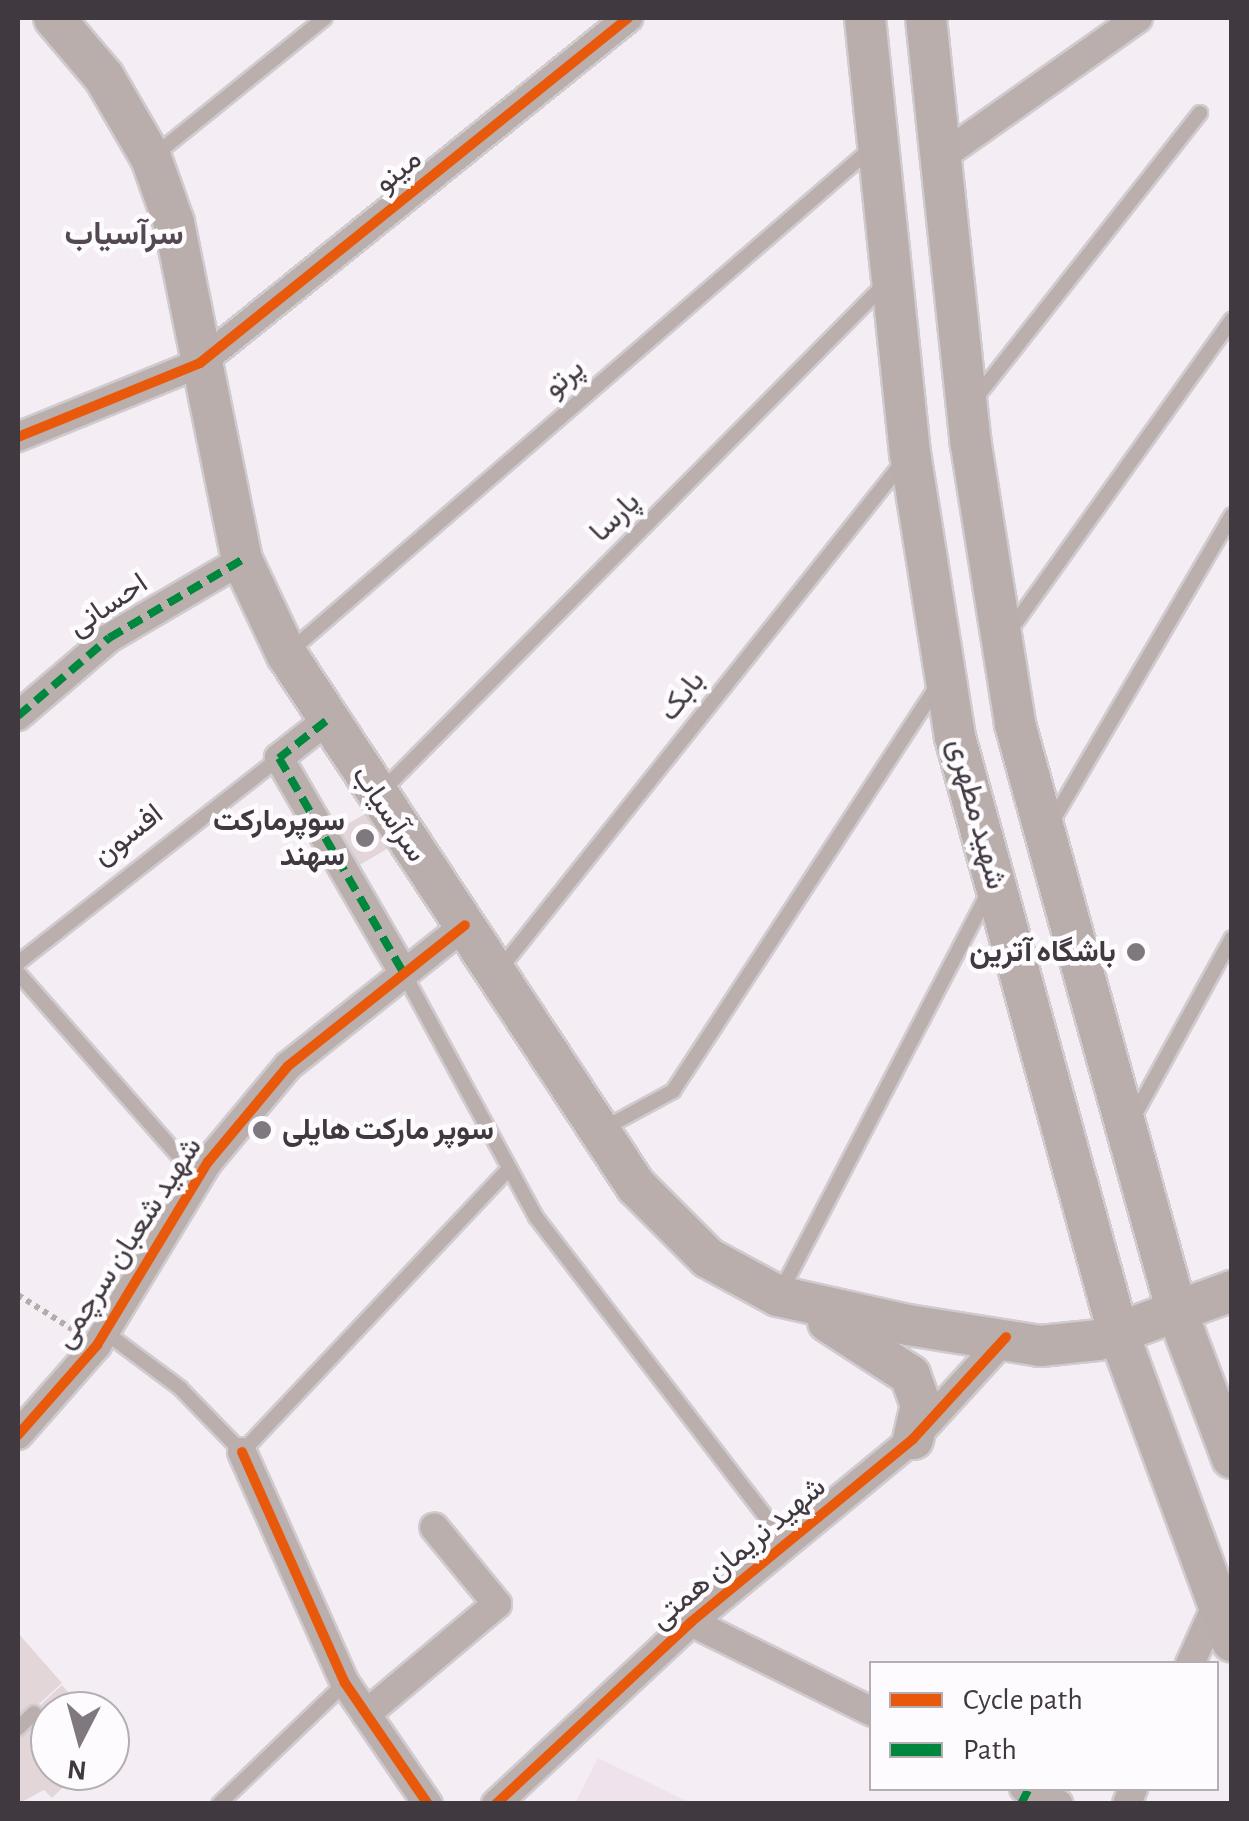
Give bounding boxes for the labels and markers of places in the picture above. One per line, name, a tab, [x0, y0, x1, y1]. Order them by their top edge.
place label: سوپرمارکت سهند	[213, 803, 345, 874]
marker: سوپرمارکت سهند	[354, 827, 376, 849]
place label: باشگاه آترین	[969, 934, 1116, 970]
marker: باشگاه آترین	[1125, 941, 1147, 963]
place label: سوپر مارکت هایلی	[282, 1112, 494, 1148]
marker: سوپر مارکت هایلی	[251, 1119, 273, 1141]

